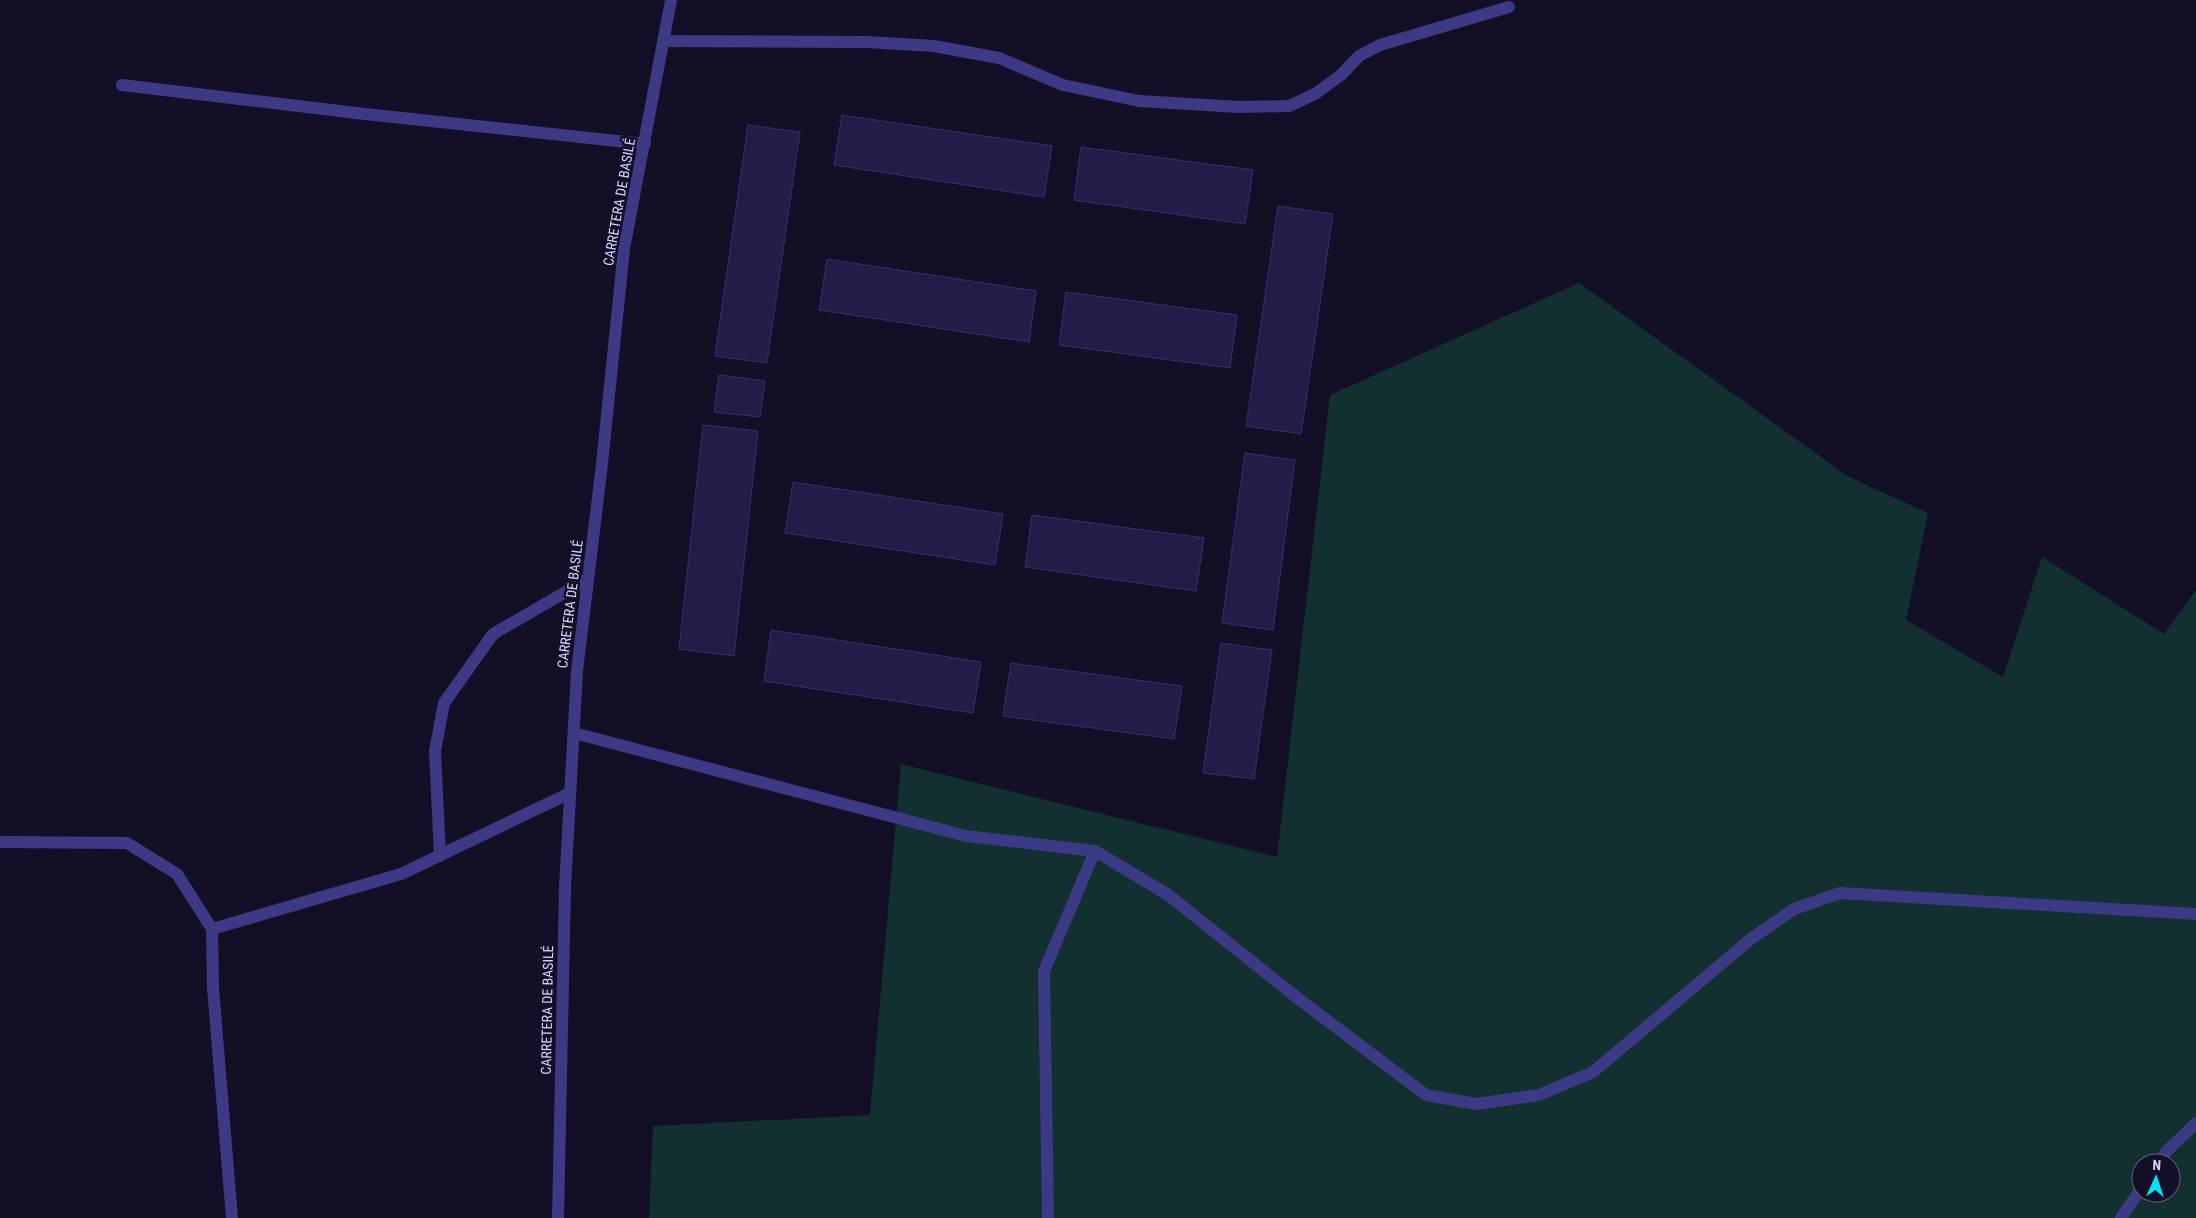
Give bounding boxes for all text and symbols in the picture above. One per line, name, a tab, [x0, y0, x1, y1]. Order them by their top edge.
street label: CARRETERA DE BASILÉ	[599, 137, 638, 267]
street label: CARRETERA DE BASILÉ	[553, 539, 586, 669]
street label: CARRETERA DE BASILÉ	[537, 945, 556, 1075]
north arrow	[2131, 1153, 2181, 1203]
text: N	[2152, 1157, 2161, 1173]

